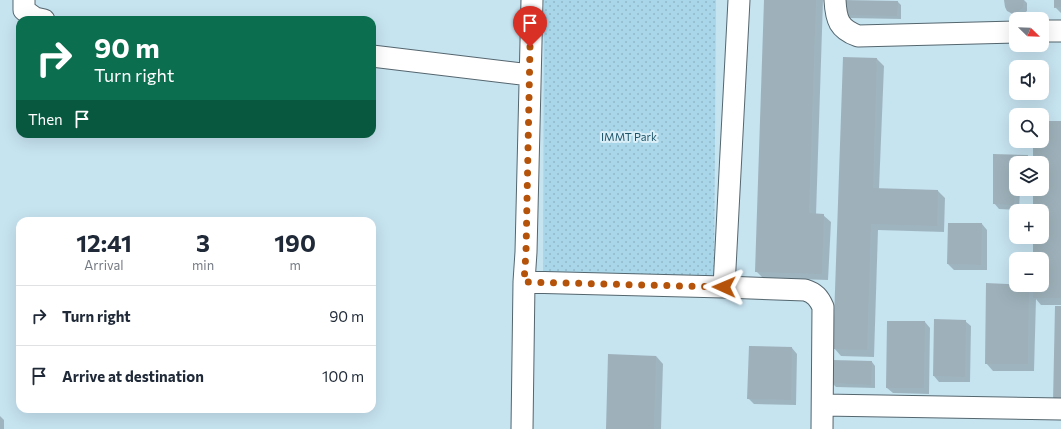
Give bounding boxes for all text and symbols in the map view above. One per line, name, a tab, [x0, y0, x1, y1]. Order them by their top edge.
pin	[513, 6, 547, 47]
icon: arrive	[519, 12, 541, 34]
north arrow	[1009, 12, 1049, 52]
map controls	[1009, 12, 1049, 292]
text: 90 m	[94, 30, 160, 64]
icon: right	[28, 32, 80, 84]
button: sound	[1009, 60, 1049, 100]
text: Turn right	[94, 64, 174, 86]
icon: arrive	[71, 108, 93, 130]
button: search	[1009, 108, 1049, 148]
text: Then	[28, 110, 63, 128]
park label: IMMT Park	[601, 130, 657, 143]
button: layers	[1009, 156, 1049, 196]
button: +	[1009, 204, 1049, 244]
text: 12:41	[76, 228, 132, 257]
text: 3	[196, 228, 210, 257]
text: 190	[274, 228, 316, 257]
button: −	[1009, 252, 1049, 292]
text: Arrival	[84, 257, 124, 273]
text: min	[192, 257, 214, 273]
text: m	[289, 257, 301, 273]
position arrow	[703, 266, 745, 308]
icon: right	[28, 305, 50, 327]
text: Turn right	[62, 307, 131, 325]
text: 90 m	[329, 307, 364, 325]
icon: arrive	[28, 365, 50, 387]
text: Arrive at destination	[62, 367, 204, 385]
text: 100 m	[322, 367, 364, 385]

